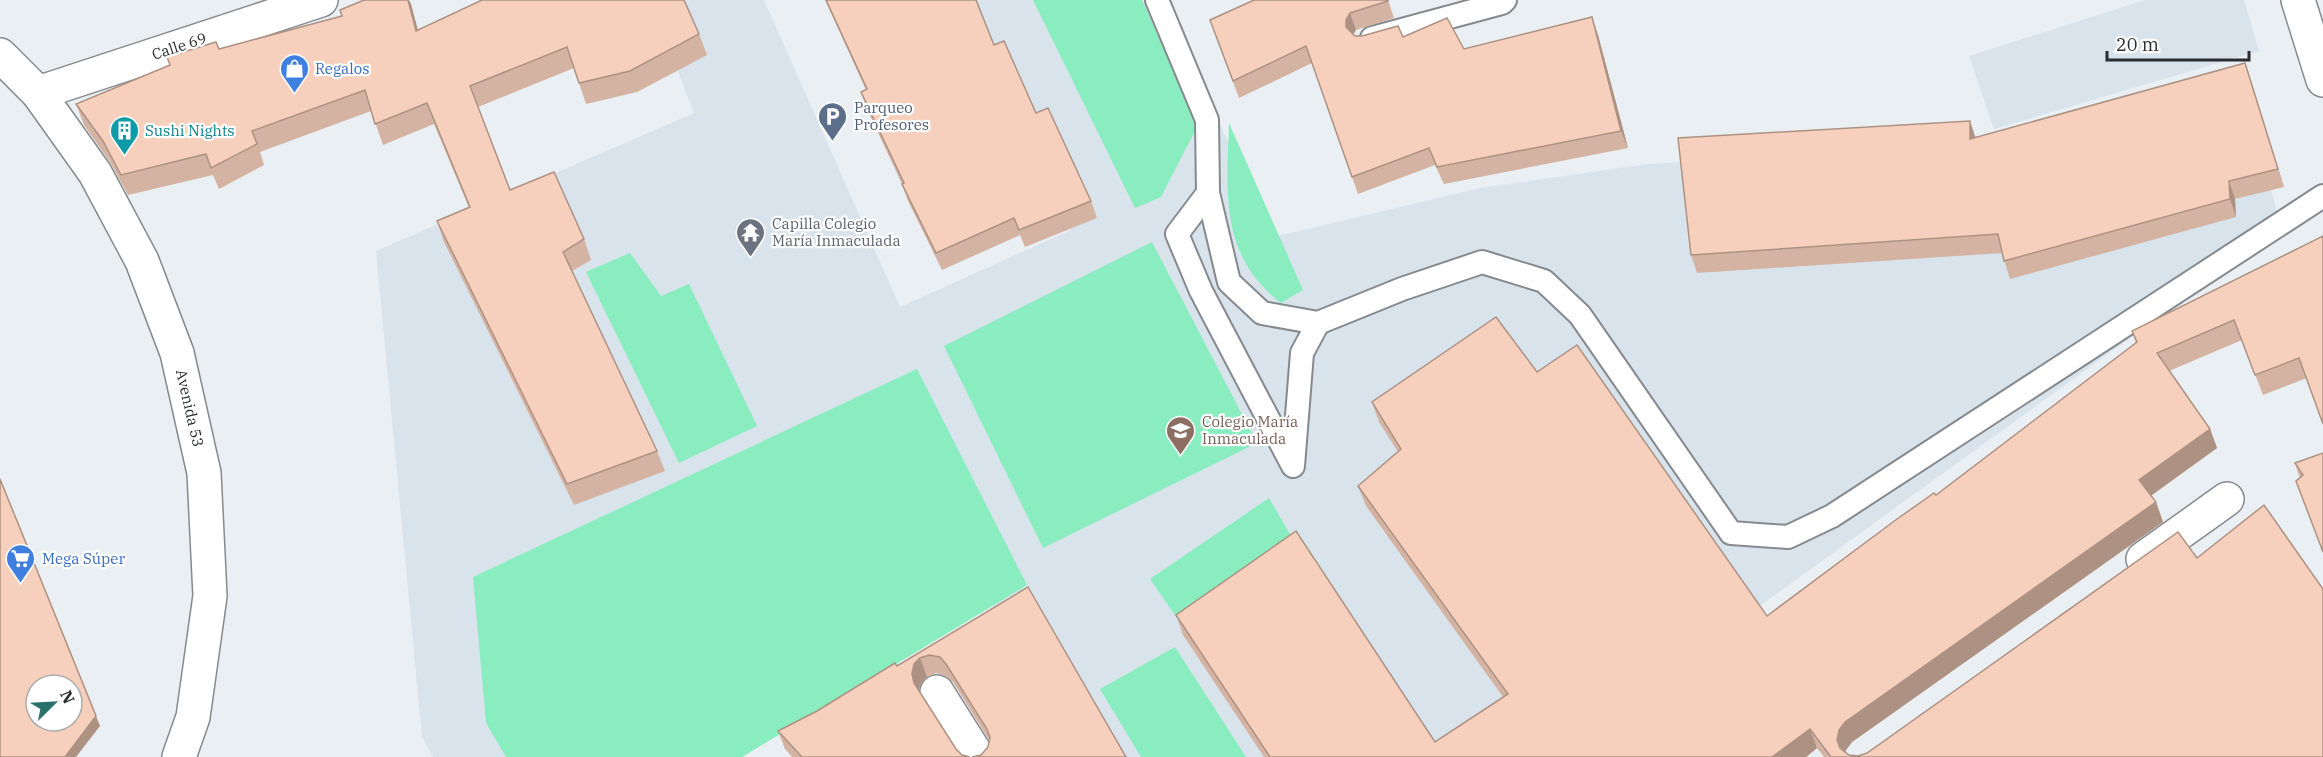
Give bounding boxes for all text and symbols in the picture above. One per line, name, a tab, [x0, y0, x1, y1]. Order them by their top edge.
scale bar	[2107, 24, 2250, 62]
street label: Calle 69	[149, 28, 209, 64]
text: 20 m	[2116, 33, 2159, 56]
shop icon: Regalos	[278, 52, 310, 94]
place label: Regalos	[315, 59, 369, 78]
place label: Parqueo Profesores	[854, 98, 929, 134]
parking icon: Parqueo Profesores	[817, 100, 849, 142]
building icon: Sushi Nights	[108, 114, 140, 156]
place label: Sushi Nights	[145, 121, 235, 140]
place label: Capilla Colegio María Inmaculada	[772, 214, 901, 250]
temple icon: Capilla Colegio María Inmaculada	[735, 216, 767, 258]
street label: Avenida 53	[172, 367, 208, 449]
place label: Colegio María Inmaculada	[1202, 412, 1298, 448]
school or university icon: Colegio María Inmaculada	[1165, 414, 1197, 456]
supermarket icon: Mega Súper	[5, 542, 37, 584]
place label: Mega Súper	[42, 549, 125, 568]
north arrow	[24, 673, 84, 733]
text: N	[56, 687, 79, 707]

